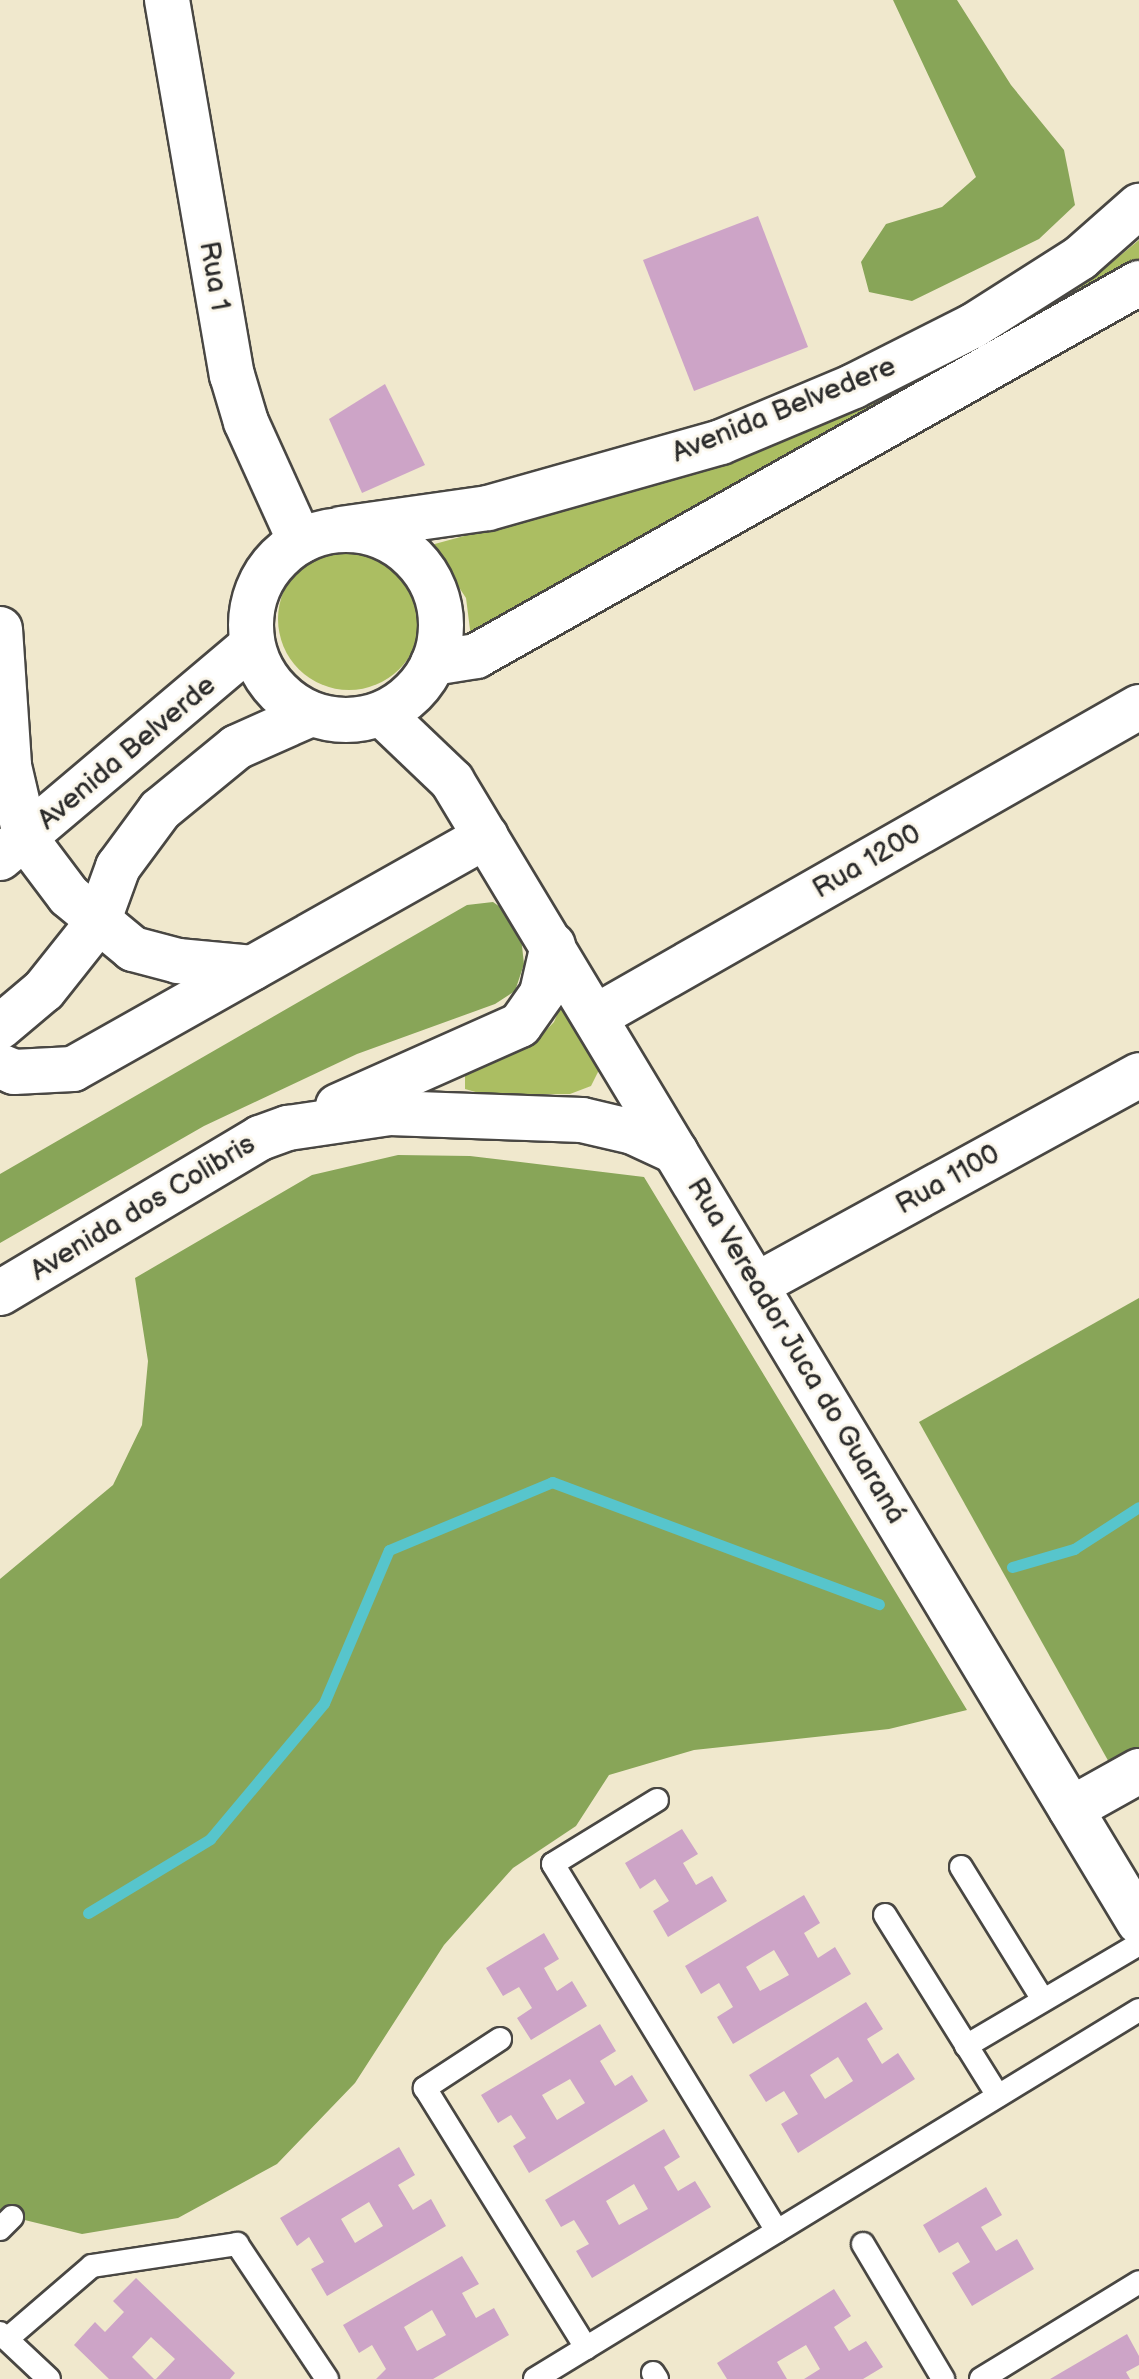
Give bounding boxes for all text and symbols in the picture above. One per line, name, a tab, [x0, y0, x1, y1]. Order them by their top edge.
street label: Rua 1	[191, 239, 237, 313]
street label: Avenida Belvedere	[667, 350, 901, 470]
street label: Avenida Belverde	[31, 669, 223, 837]
street label: Rua 1200	[807, 818, 927, 906]
street label: Avenida dos Colibris	[25, 1128, 261, 1288]
street label: Rua 1100	[890, 1138, 1006, 1222]
street label: Rua Vereador Juca do Guaraná	[679, 1171, 913, 1531]

